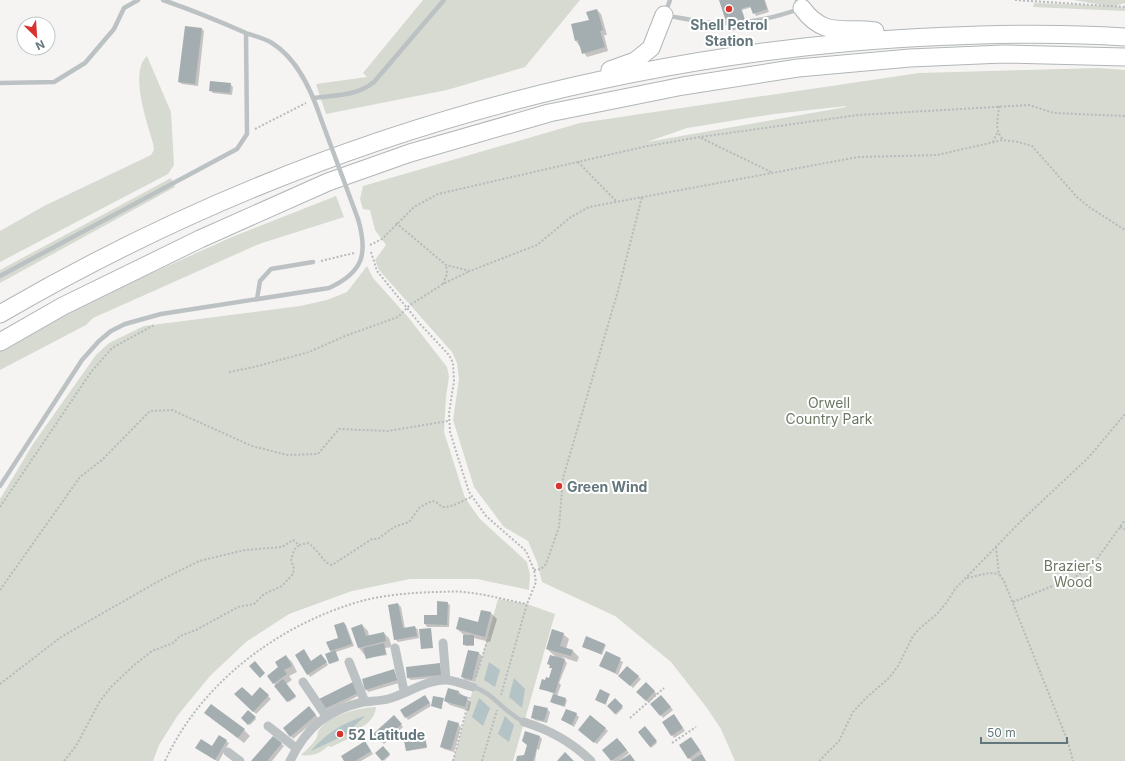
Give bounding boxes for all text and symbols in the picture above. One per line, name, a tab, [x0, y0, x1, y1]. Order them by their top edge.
marker: Shell Petrol Station	[724, 4, 734, 14]
north arrow	[16, 16, 56, 56]
place label: Shell Petrol Station	[690, 16, 768, 49]
text: N	[33, 37, 47, 53]
park label: Orwell Country Park	[785, 394, 873, 427]
place label: Green Wind	[567, 478, 647, 495]
marker: Green Wind	[554, 481, 564, 491]
park label: Brazier's Wood	[1044, 557, 1102, 590]
scale bar	[981, 719, 1067, 745]
text: 50 m	[987, 725, 1016, 740]
place label: 52 Latitude	[348, 726, 425, 743]
marker: 52 Latitude	[335, 729, 345, 739]

